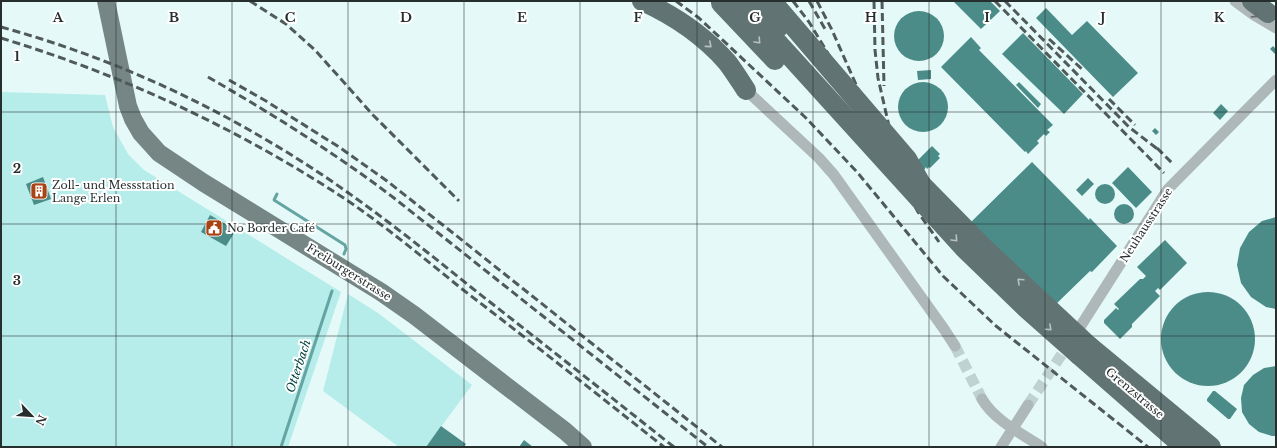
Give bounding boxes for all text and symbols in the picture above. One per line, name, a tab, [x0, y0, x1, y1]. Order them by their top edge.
text: A	[52, 9, 64, 26]
text: B	[169, 9, 179, 26]
text: C	[285, 9, 296, 26]
text: D	[400, 9, 412, 26]
text: E	[517, 9, 527, 26]
text: F	[634, 9, 643, 26]
text: G	[749, 9, 761, 26]
text: H	[865, 9, 877, 26]
text: I	[984, 9, 990, 26]
text: J	[1097, 9, 1106, 26]
text: K	[1214, 9, 1225, 26]
one-way arrow	[1251, 11, 1258, 18]
one-way arrow	[753, 36, 760, 44]
one-way arrow	[704, 41, 712, 48]
text: 1	[14, 48, 20, 65]
text: 2	[13, 160, 21, 177]
place label: Zoll- und Messstation Lange Erlen	[52, 178, 175, 205]
building icon: Zoll- und Messstation Lange Erlen	[29, 181, 49, 201]
street label: Neuhausstrasse	[1117, 185, 1175, 265]
public building icon: No Border Café	[204, 218, 224, 238]
place label: No Border Café	[227, 221, 315, 235]
one-way arrow	[951, 234, 958, 241]
street label: Freiburgerstrasse	[304, 240, 394, 304]
text: 3	[13, 272, 21, 289]
one-way arrow	[1017, 278, 1025, 286]
one-way arrow	[1044, 324, 1052, 331]
water label: Otterbach	[282, 337, 314, 394]
street label: Grenzstrasse	[1103, 365, 1167, 421]
north arrow	[12, 396, 52, 436]
text: N	[32, 413, 50, 428]

